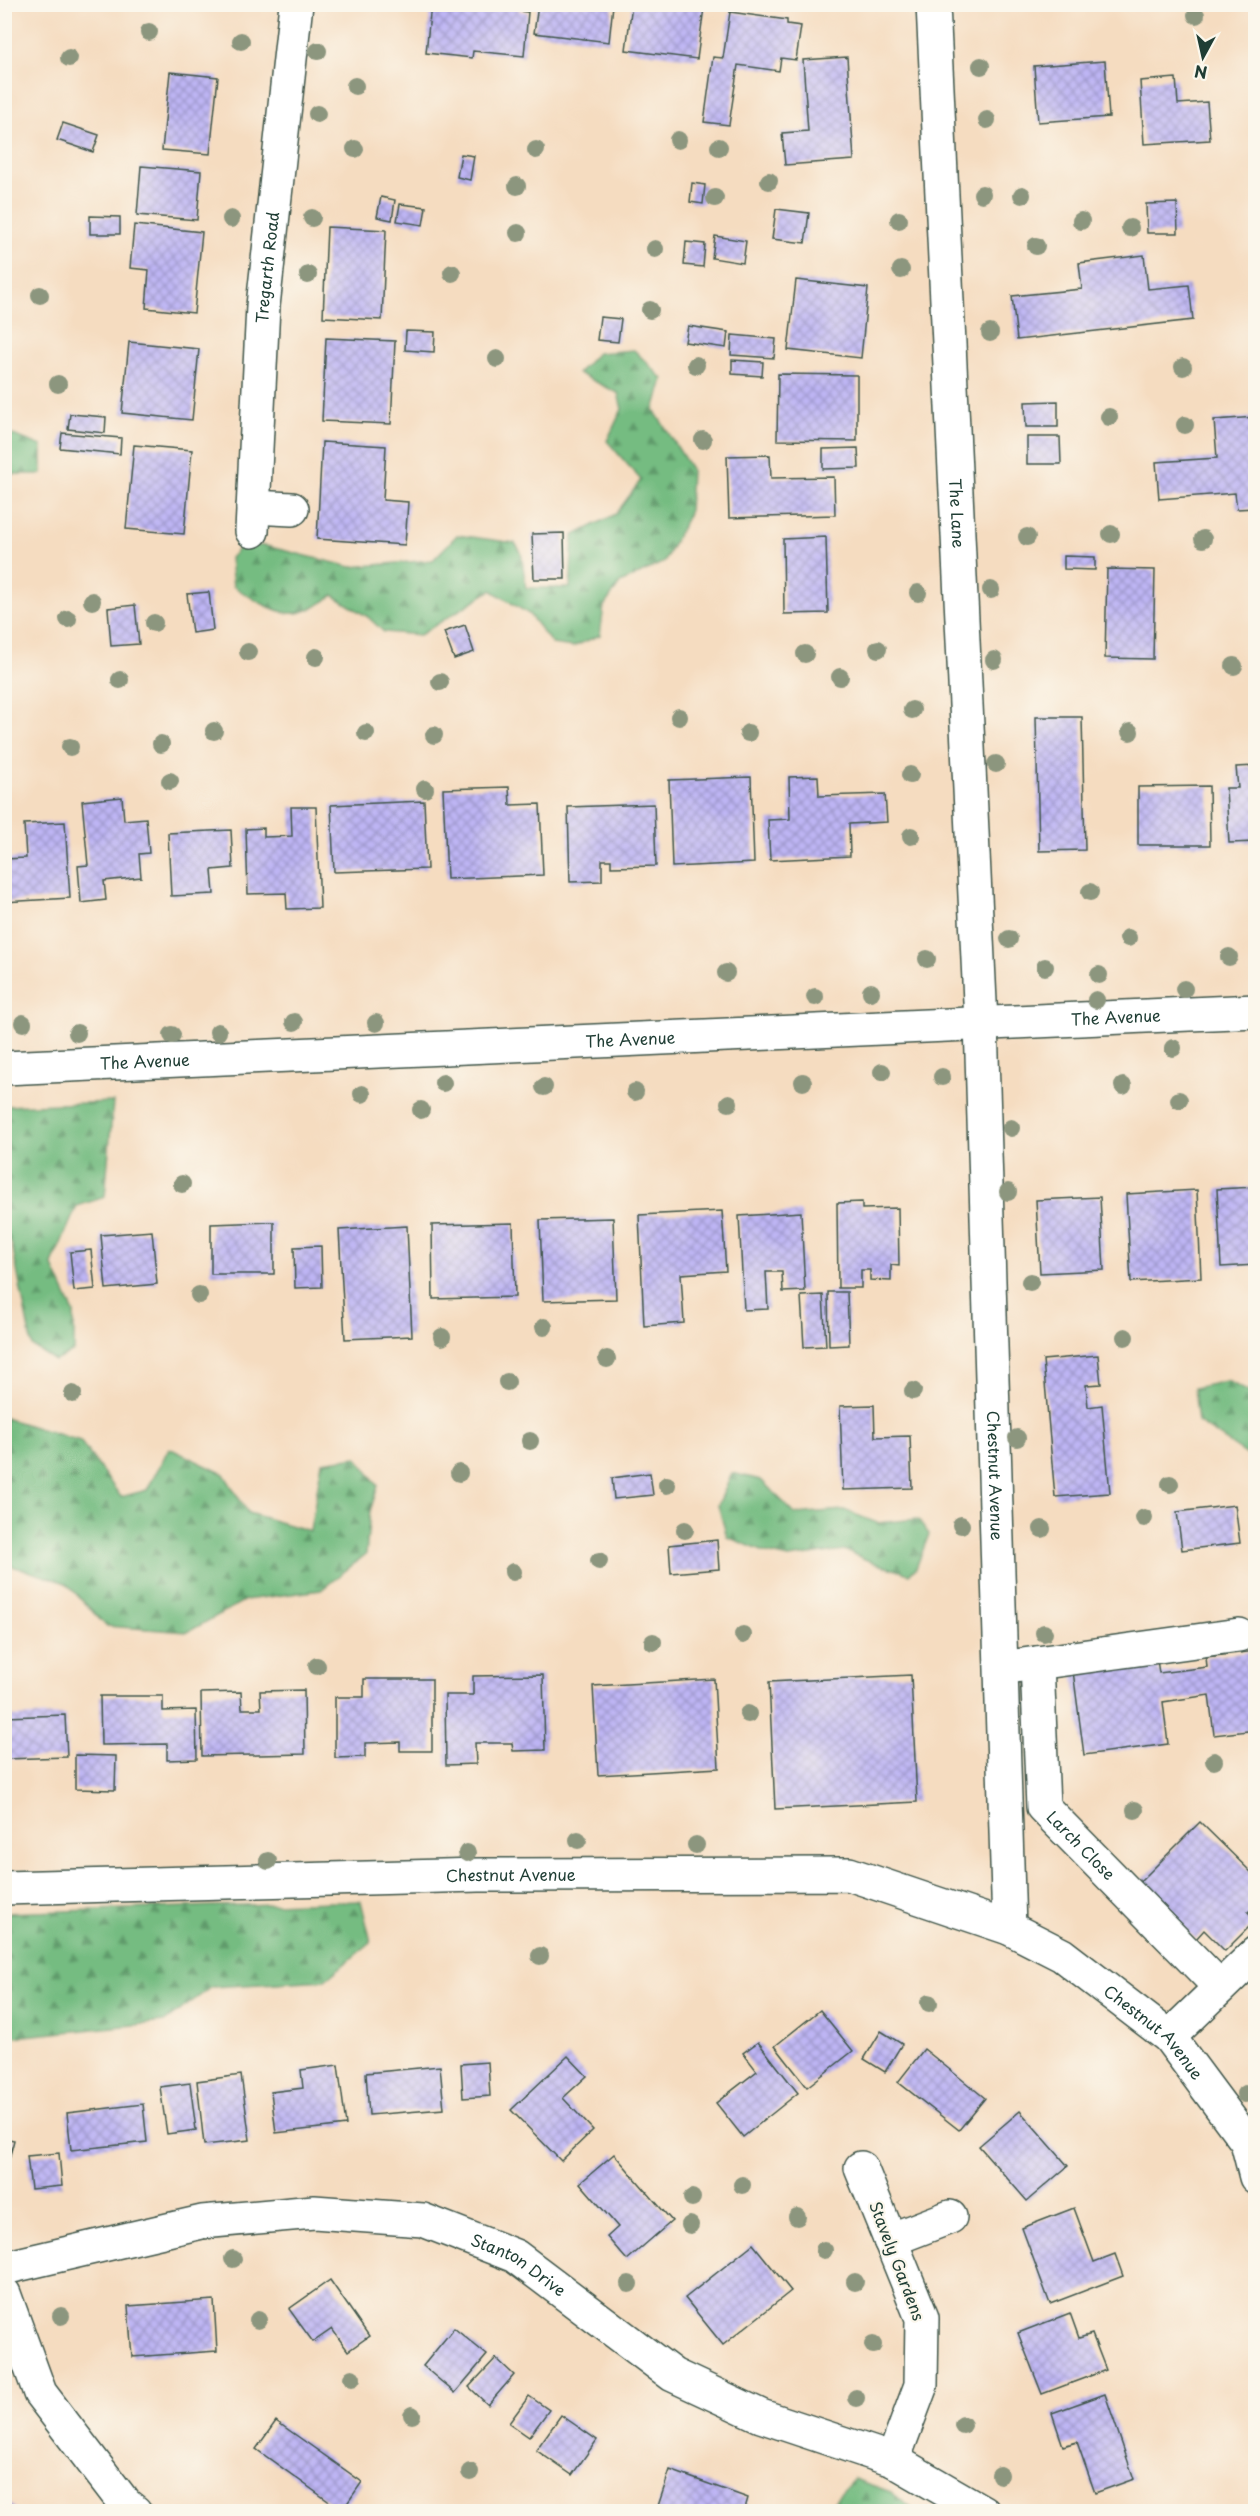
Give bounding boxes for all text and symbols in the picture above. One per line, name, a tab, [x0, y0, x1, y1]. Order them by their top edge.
north arrow	[1173, 27, 1233, 87]
text: N	[1193, 60, 1209, 86]
street label: Tregarth Road	[249, 210, 284, 324]
street label: The Lane	[944, 478, 972, 549]
street label: The Avenue	[1070, 1002, 1162, 1030]
street label: The Avenue	[585, 1024, 676, 1053]
street label: The Avenue	[99, 1047, 191, 1075]
street label: Chestnut Avenue	[982, 1410, 1010, 1541]
street label: Larch Close	[1042, 1805, 1121, 1885]
street label: Chestnut Avenue	[445, 1862, 576, 1887]
street label: Chestnut Avenue	[1099, 1978, 1210, 2084]
street label: Stavely Gardens	[864, 2198, 932, 2324]
street label: Stanton Drive	[468, 2227, 571, 2301]

